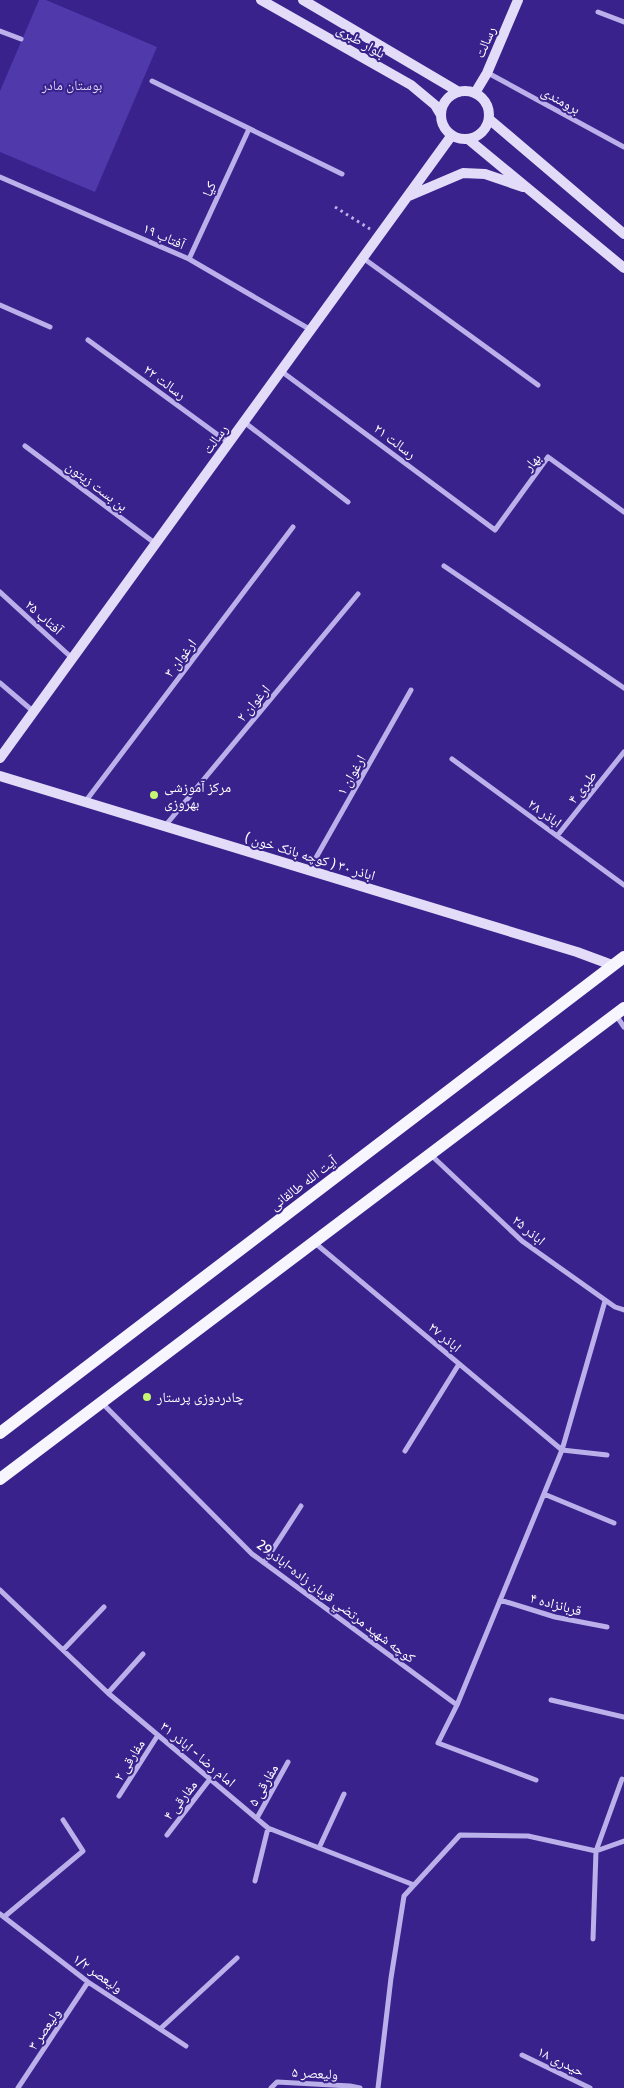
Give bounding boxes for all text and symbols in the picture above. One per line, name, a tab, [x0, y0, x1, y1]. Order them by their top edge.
street label: بلوار طبری	[333, 20, 389, 62]
street label: رسالت	[470, 23, 500, 61]
park label: بوستان مادر	[41, 76, 102, 94]
street label: برومندی	[538, 82, 584, 118]
street label: کیا	[198, 179, 220, 199]
street label: آفتاب ۱۹	[140, 219, 188, 253]
street label: رسالت ۲۲	[140, 361, 190, 403]
street label: رسالت ۲۱	[370, 419, 420, 463]
street label: رسالت	[198, 421, 232, 457]
street label: بهار	[519, 449, 545, 476]
street label: بن بست زیتون	[62, 457, 132, 515]
street label: آفتاب ۲۵	[22, 595, 67, 639]
street label: ارغوان ۳	[160, 635, 200, 681]
street label: ارغوان ۲	[232, 681, 274, 725]
street label: ارغوان ۱	[332, 752, 370, 798]
street label: طبری ۴	[563, 767, 601, 807]
place label: مرکز آموزشی بهروزی	[164, 778, 231, 812]
marker: مرکز آموزشی بهروزی	[148, 789, 160, 801]
street label: اباذر ۲۸	[524, 795, 566, 831]
street label: اباذر ۳۰ ( کوچه بانک خون )	[243, 828, 377, 884]
street label: آیت الله طالقانی	[266, 1151, 341, 1214]
street label: اباذر ۲۵	[509, 1211, 549, 1249]
street label: اباذر ۲۷	[425, 1318, 465, 1356]
place label: چادردوزی پرستار	[156, 1388, 244, 1406]
marker: چادردوزی پرستار	[141, 1391, 153, 1403]
street label: كوچه شهيد مرتضي قربان زاده-اباذر29	[251, 1535, 419, 1669]
street label: قربانزاده ۴	[528, 1588, 584, 1620]
street label: امام رضا - اباذر ۳۱	[156, 1717, 239, 1792]
street label: مفارقی ۲	[109, 1736, 149, 1784]
street label: مفارقی ۵	[244, 1761, 282, 1809]
street label: مفارقی ۴	[159, 1776, 201, 1824]
street label: ولیعصر ۱/۲	[69, 1949, 127, 1997]
street label: ولیعصر ۳	[24, 2005, 64, 2053]
street label: حیدری ۱۸	[534, 2042, 588, 2080]
street label: ولیعصر ۵	[291, 2063, 339, 2083]

